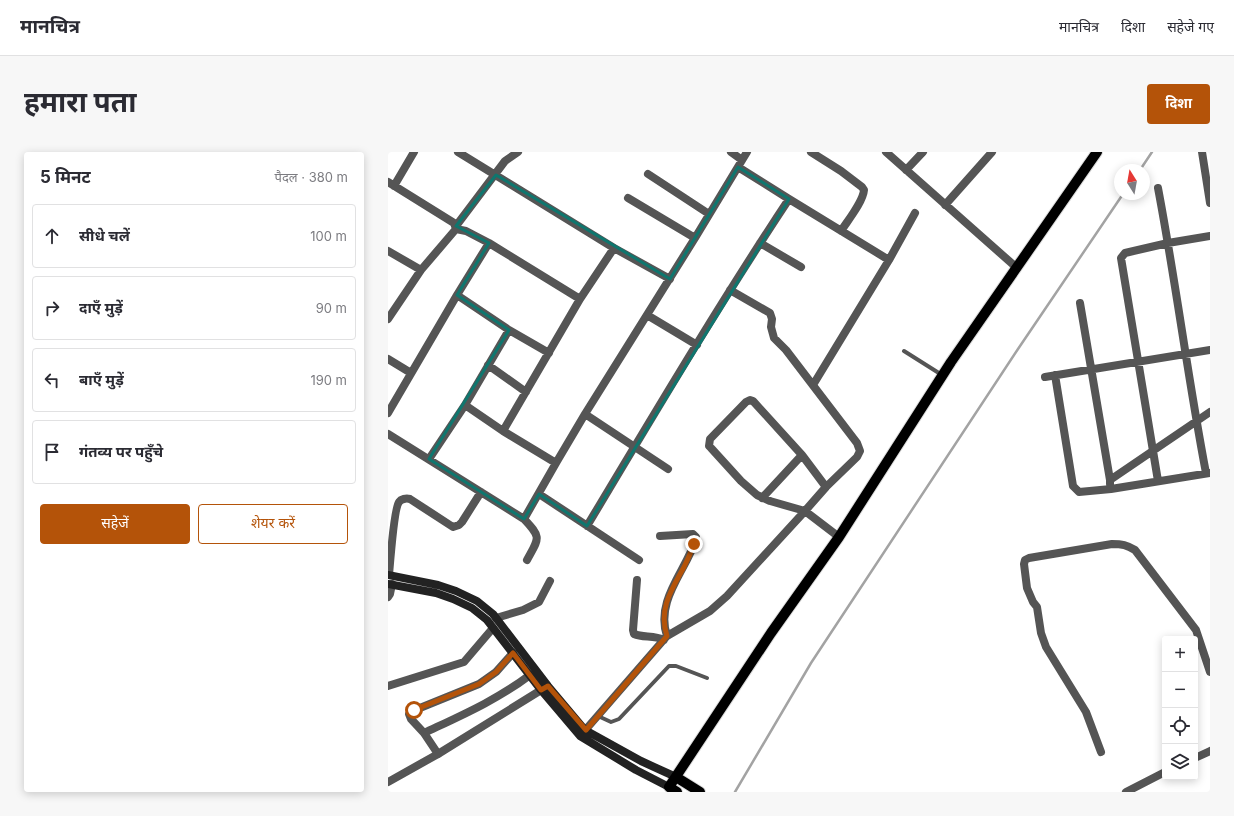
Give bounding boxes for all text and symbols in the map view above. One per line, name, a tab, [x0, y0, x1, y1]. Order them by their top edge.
text: मानचित्र	[20, 15, 80, 38]
text: मानचित्र	[1059, 18, 1099, 35]
text: दिशा	[1121, 18, 1145, 35]
text: सहेजे गए	[1167, 18, 1214, 35]
button: दिशा	[1147, 84, 1210, 124]
text: हमारा पता	[24, 85, 136, 119]
north arrow	[1114, 164, 1150, 200]
text: 5 मिनट	[40, 167, 91, 187]
text: पैदल · 380 m	[275, 169, 348, 185]
icon: ahead	[41, 225, 63, 247]
text: सीधे चलें	[79, 226, 130, 245]
text: 100 m	[310, 228, 347, 244]
icon: right	[41, 297, 63, 319]
text: दाएँ मुड़ें	[79, 298, 123, 317]
text: 90 m	[316, 300, 347, 316]
icon: left	[41, 369, 63, 391]
text: बाएँ मुड़ें	[79, 370, 124, 389]
text: 190 m	[310, 372, 347, 388]
icon: arrive	[41, 441, 63, 463]
text: गंतव्य पर पहुँचे	[79, 442, 163, 461]
button: सहेजें	[40, 504, 190, 544]
button: शेयर करें	[198, 504, 348, 544]
route end	[685, 535, 703, 553]
map controls	[1162, 636, 1198, 780]
button: +	[1162, 636, 1198, 672]
button: −	[1162, 672, 1198, 708]
route start	[405, 701, 423, 719]
button: locate	[1162, 708, 1198, 744]
button: layers	[1162, 744, 1198, 780]

